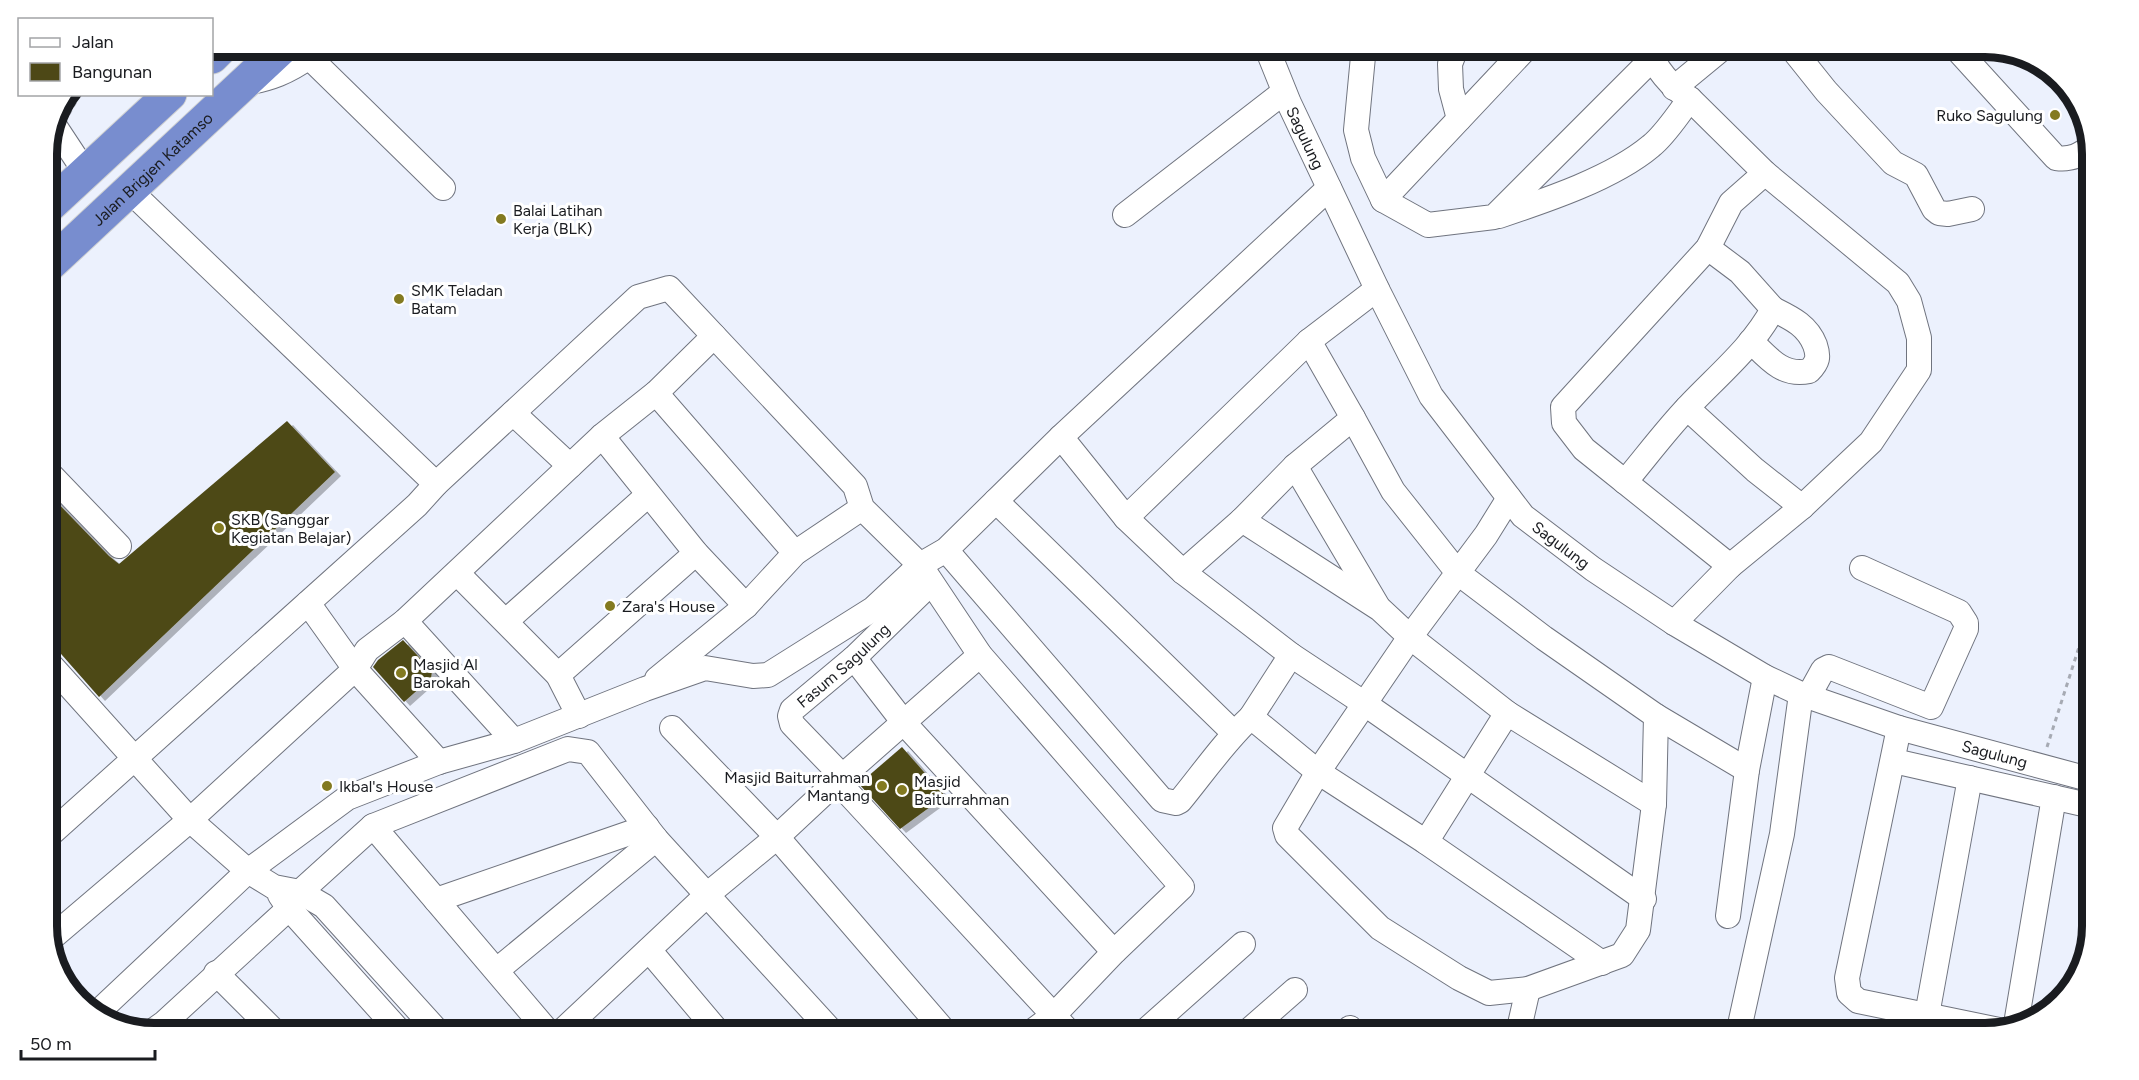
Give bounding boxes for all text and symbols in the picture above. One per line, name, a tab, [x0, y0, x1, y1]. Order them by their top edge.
legend	[18, 18, 213, 96]
text: Jalan	[72, 31, 114, 53]
text: Bangunan	[72, 61, 152, 83]
street label: Sagulung	[1282, 104, 1328, 172]
place label: Ruko Sagulung	[1936, 106, 2043, 125]
street label: Jalan Brigjen Katamso	[89, 108, 217, 230]
marker: Ruko Sagulung	[2048, 108, 2062, 122]
place label: Balai Latihan Kerja (BLK)	[513, 201, 603, 238]
marker: Balai Latihan Kerja (BLK)	[494, 212, 508, 226]
place label: SMK Teladan Batam	[411, 281, 503, 318]
marker: SMK Teladan Batam	[392, 292, 406, 306]
place label: SKB (Sanggar Kegiatan Belajar)	[231, 510, 351, 547]
street label: Sagulung	[1528, 517, 1593, 573]
marker: SKB (Sanggar Kegiatan Belajar)	[212, 521, 226, 535]
place label: Zara's House	[622, 597, 715, 616]
marker: Zara's House	[603, 599, 617, 613]
street label: Fasum Sagulung	[793, 620, 894, 712]
place label: Masjid Al Barokah	[413, 655, 478, 692]
marker: Masjid Al Barokah	[394, 666, 408, 680]
street label: Sagulung	[1960, 736, 2030, 772]
place label: Masjid Baiturrahman Mantang	[724, 768, 870, 805]
place label: Masjid Baiturrahman	[914, 772, 1009, 809]
place label: Ikbal's House	[339, 777, 433, 796]
marker: Ikbal's House	[320, 779, 334, 793]
marker: Masjid Baiturrahman Mantang	[875, 779, 889, 793]
marker: Masjid Baiturrahman	[895, 783, 909, 797]
scale bar	[21, 1023, 154, 1061]
text: 50 m	[30, 1033, 72, 1055]

